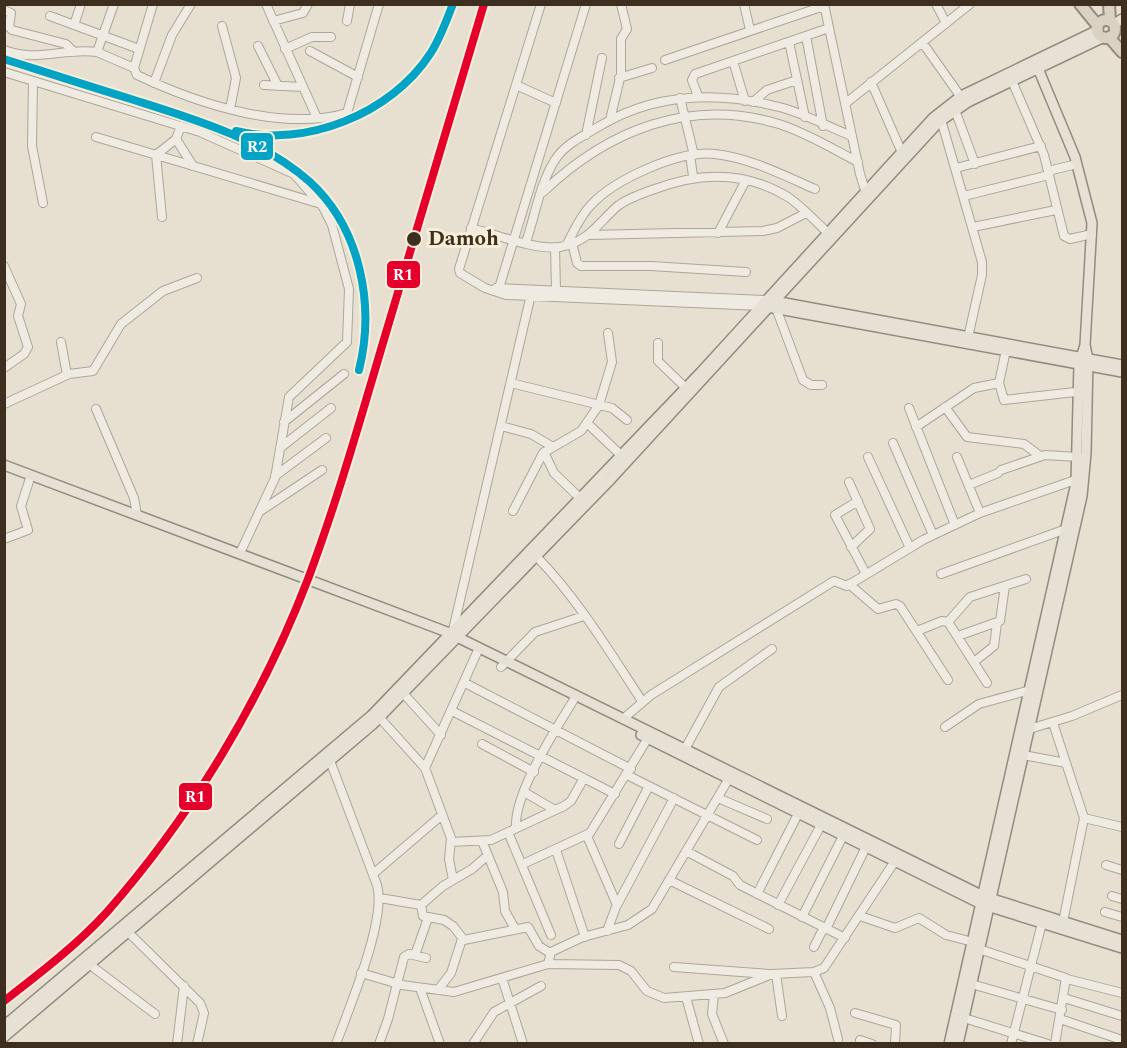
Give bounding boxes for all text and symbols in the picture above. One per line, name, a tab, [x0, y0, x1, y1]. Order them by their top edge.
line badge: R2	[240, 132, 274, 161]
text: R2	[247, 135, 267, 159]
place label: Damoh	[428, 223, 499, 255]
marker: Damoh	[405, 230, 423, 248]
line badge: R1	[386, 260, 421, 289]
text: R1	[393, 263, 413, 287]
line badge: R1	[178, 782, 213, 811]
text: R1	[185, 785, 205, 809]

